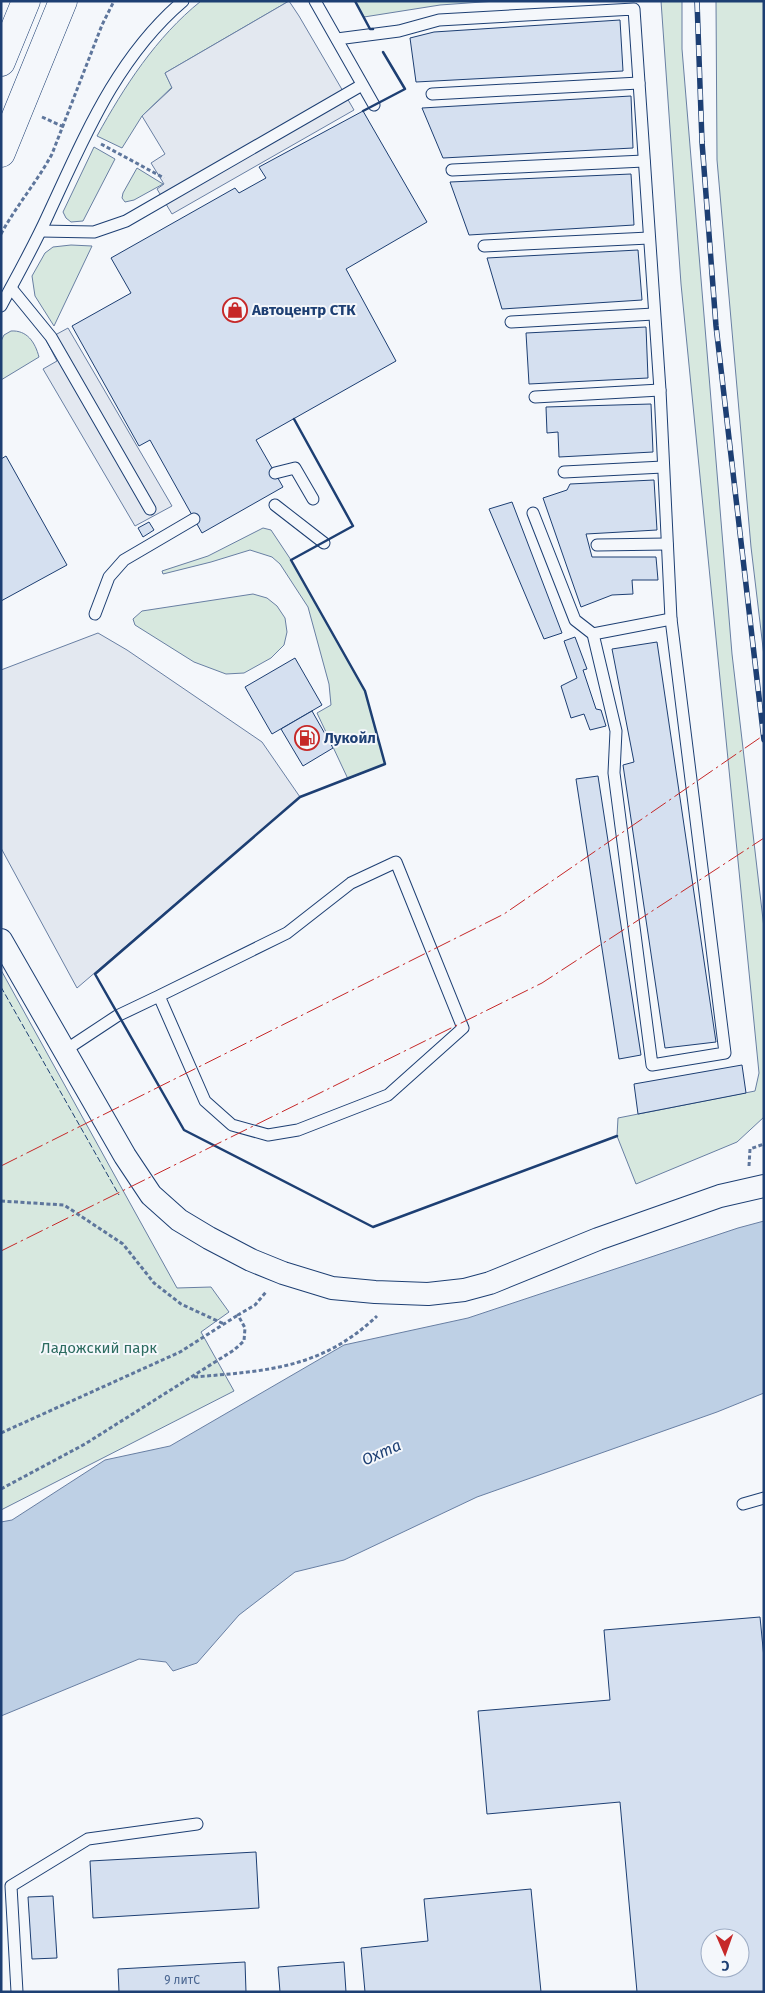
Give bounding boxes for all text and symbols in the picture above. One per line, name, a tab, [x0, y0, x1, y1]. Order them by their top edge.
shop icon: Автоцентр СТК	[222, 297, 248, 323]
place label: Автоцентр СТК	[251, 301, 356, 319]
fuel station icon: Лукойл	[294, 725, 320, 751]
place label: Лукойл	[324, 729, 376, 747]
park label: Ладожский парк	[41, 1339, 157, 1357]
water label: Охта	[359, 1435, 404, 1470]
north arrow	[700, 1928, 750, 1978]
text: С	[721, 1957, 730, 1974]
house number: 9 литС	[164, 1973, 200, 1987]

